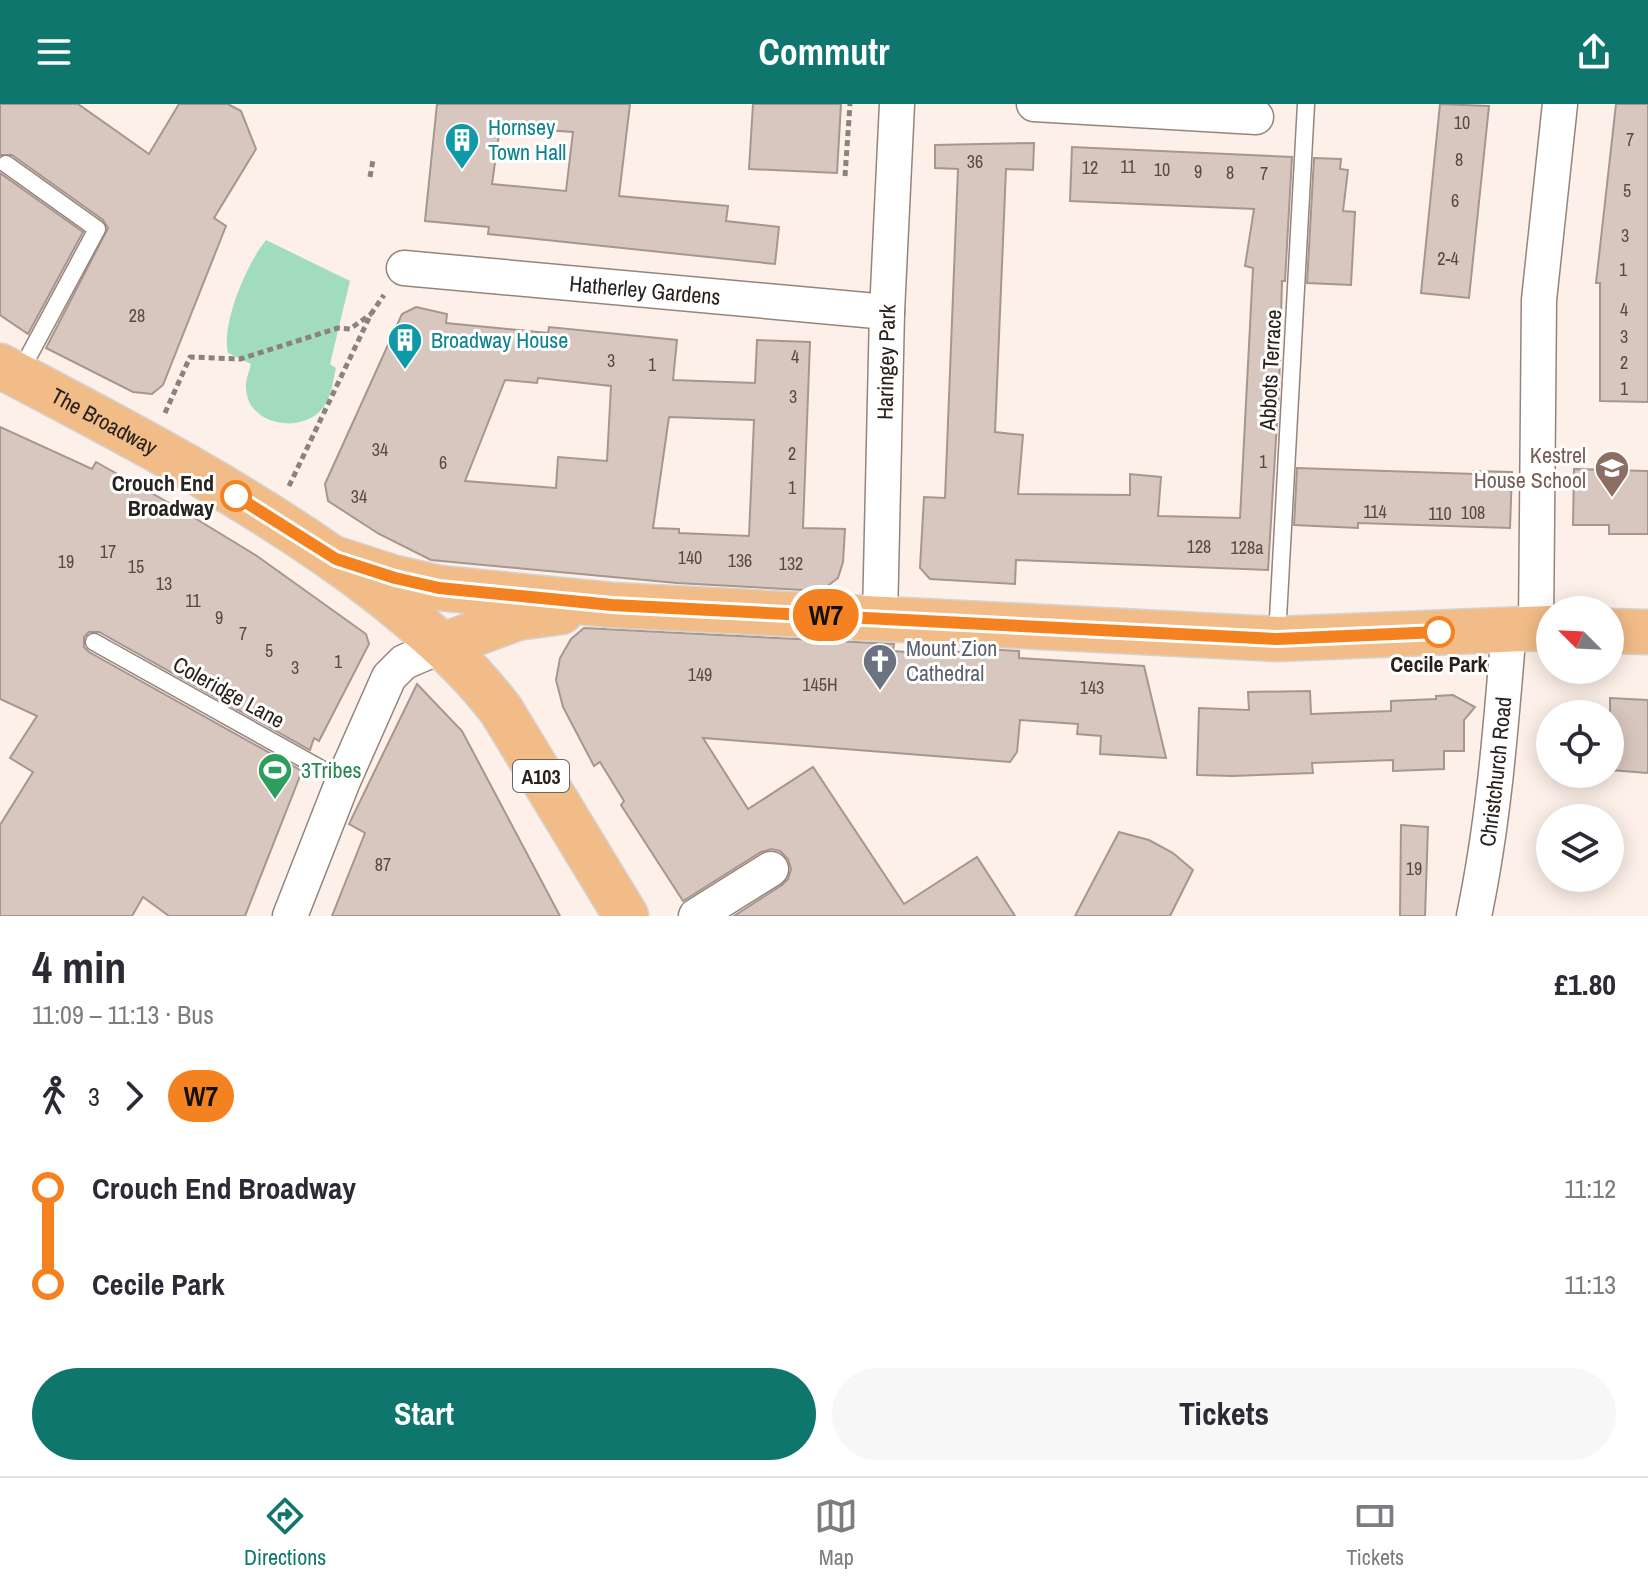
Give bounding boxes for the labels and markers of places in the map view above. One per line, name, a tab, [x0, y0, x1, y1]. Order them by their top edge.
place label: Hornsey Town Hall	[488, 112, 566, 167]
building icon: Hornsey Town Hall	[443, 121, 481, 171]
building icon: Broadway House	[386, 321, 424, 371]
place label: Broadway House	[431, 325, 568, 355]
place label: Kestrel House School	[1474, 440, 1586, 495]
school or university icon: Kestrel House School	[1593, 449, 1631, 499]
place label: Crouch End Broadway	[112, 468, 214, 523]
marker: Crouch End Broadway	[221, 481, 251, 511]
marker: Cecile Park	[1424, 617, 1454, 647]
place label: Mount Zion Cathedral	[906, 633, 997, 688]
church icon: Mount Zion Cathedral	[861, 642, 899, 692]
place label: Cecile Park	[1390, 649, 1489, 679]
sports icon: 3Tribes	[256, 751, 294, 801]
place label: 3Tribes	[301, 755, 362, 785]

